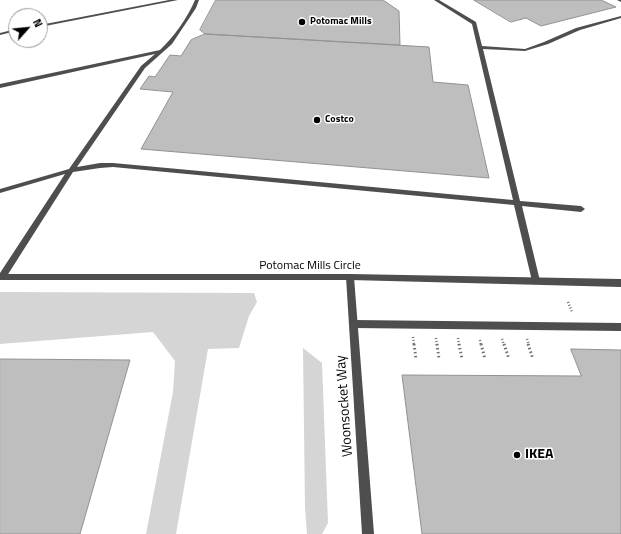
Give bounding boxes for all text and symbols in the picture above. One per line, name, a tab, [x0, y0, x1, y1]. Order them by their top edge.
north arrow	[8, 8, 48, 48]
text: N	[29, 16, 47, 30]
place label: Potomac Mills	[310, 16, 372, 28]
marker: Potomac Mills	[297, 17, 307, 27]
place label: Costco	[325, 114, 354, 126]
marker: Costco	[312, 115, 322, 125]
street label: Potomac Mills Circle	[259, 259, 361, 273]
street label: Woonsocket Way	[333, 355, 357, 457]
place label: IKEA	[525, 447, 553, 463]
marker: IKEA	[512, 450, 522, 460]

